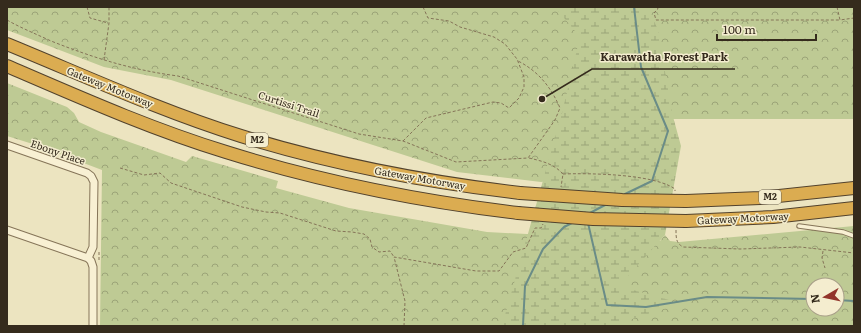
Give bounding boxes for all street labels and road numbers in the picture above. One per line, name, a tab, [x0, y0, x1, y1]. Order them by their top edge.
street label: Gateway Motorway	[65, 62, 156, 111]
street label: Curtissi Trail	[257, 87, 322, 121]
road number: M2	[246, 133, 268, 147]
street label: Ebony Place	[29, 135, 87, 168]
street label: Gateway Motorway	[374, 162, 467, 193]
road number: M2	[759, 190, 781, 204]
street label: Gateway Motorway	[697, 208, 789, 227]

